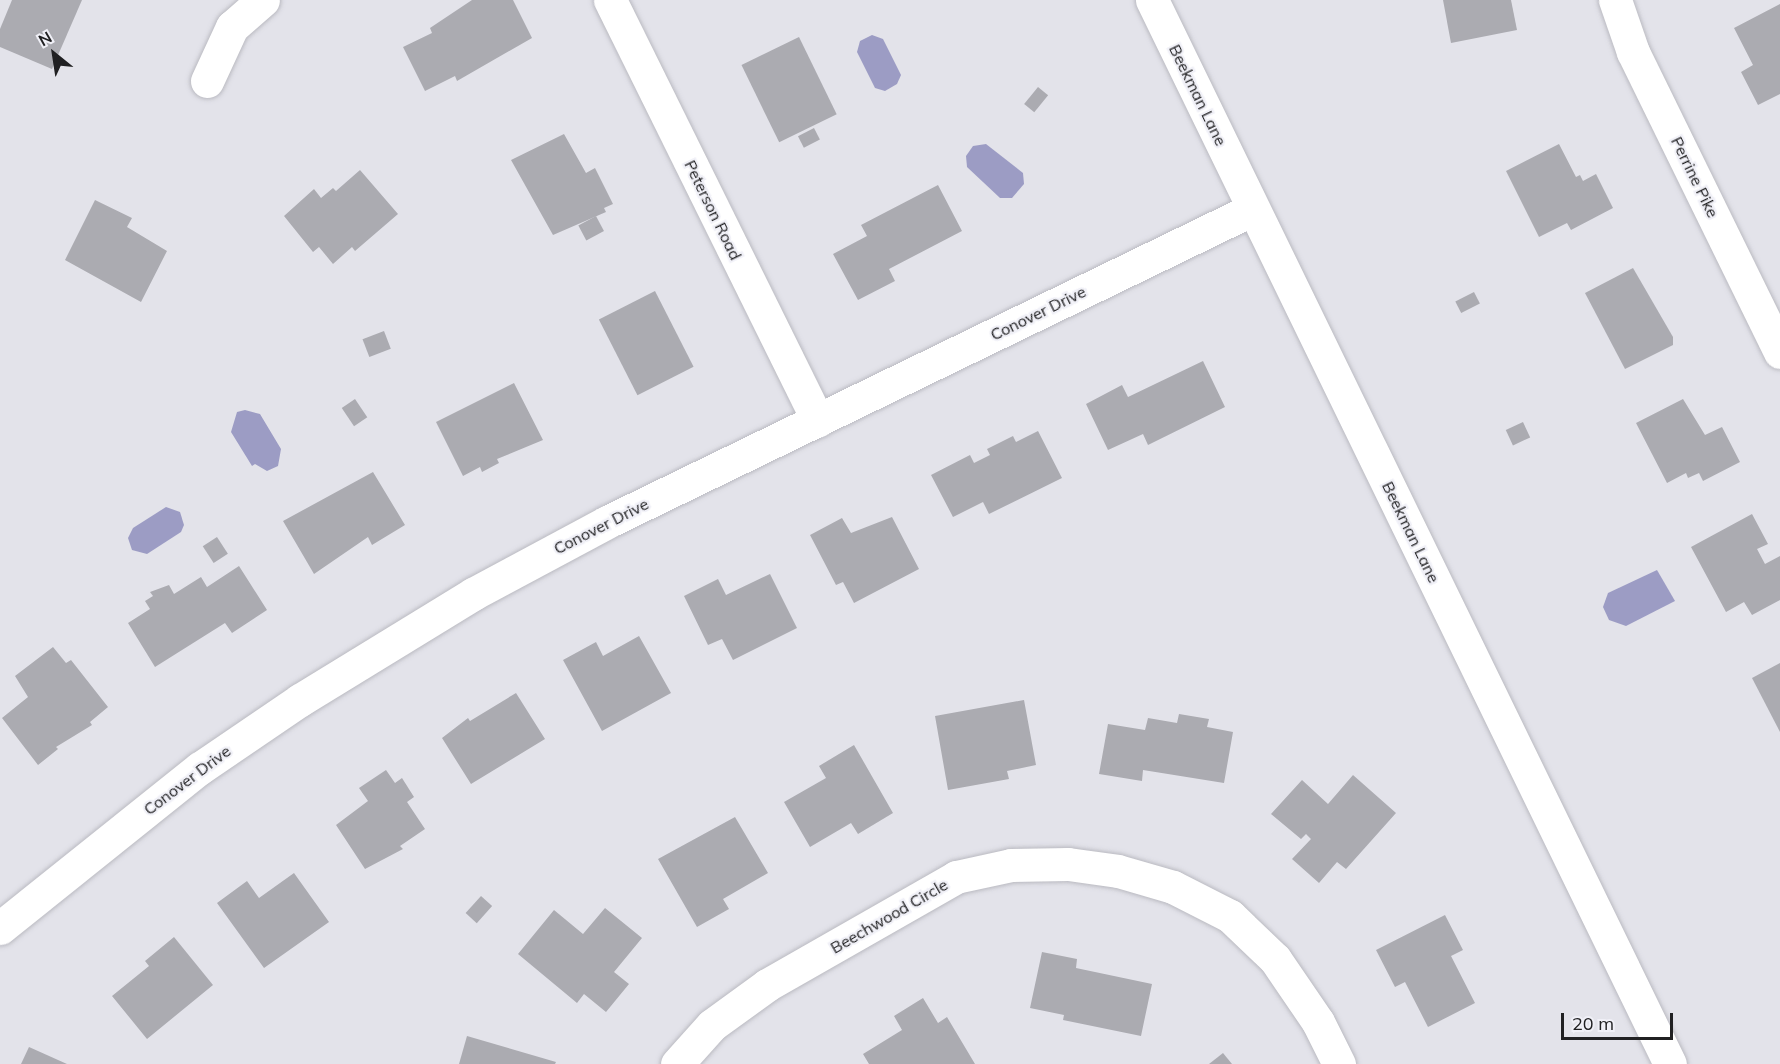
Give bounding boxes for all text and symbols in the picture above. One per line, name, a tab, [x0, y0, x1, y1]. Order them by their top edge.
north arrow	[24, 24, 84, 84]
text: N	[35, 27, 55, 50]
street label: Beekman Lane	[1165, 41, 1231, 149]
street label: Perrine Pike	[1667, 134, 1723, 220]
street label: Peterson Road	[681, 157, 745, 263]
street label: Conover Drive	[987, 282, 1089, 344]
street label: Beekman Lane	[1378, 478, 1444, 586]
street label: Conover Drive	[550, 494, 652, 558]
street label: Conover Drive	[140, 741, 234, 819]
street label: Beechwood Circle	[827, 875, 951, 957]
scale bar	[1564, 1001, 1676, 1039]
text: 20 m	[1572, 1012, 1614, 1035]

